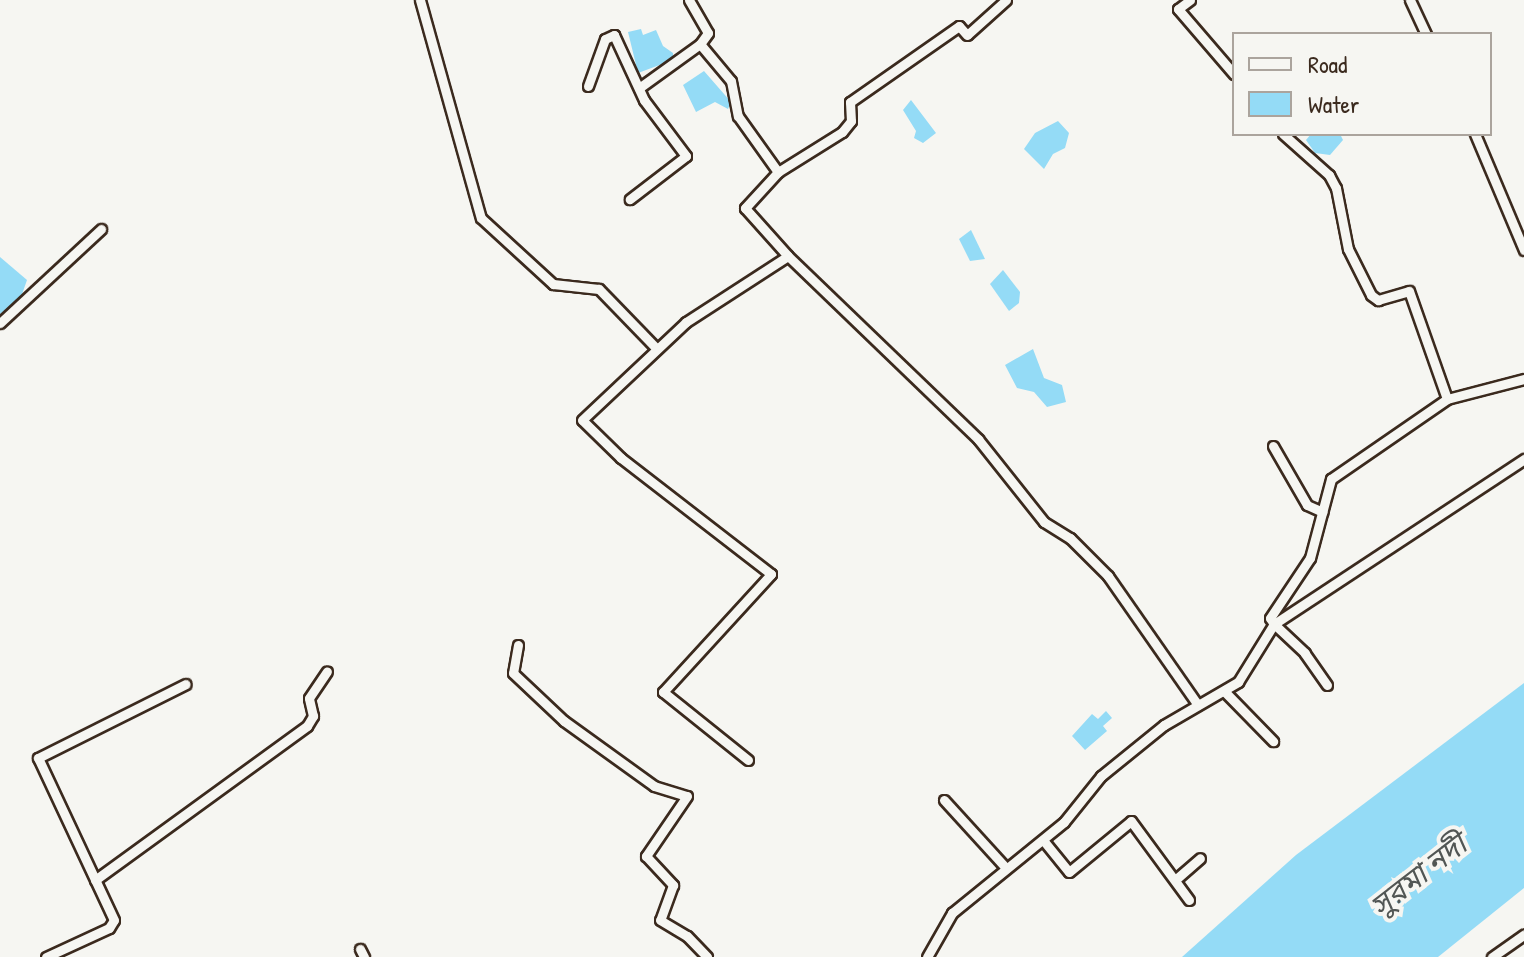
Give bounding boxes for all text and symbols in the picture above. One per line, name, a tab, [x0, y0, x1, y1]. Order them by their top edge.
legend	[1232, 32, 1492, 136]
text: Road	[1308, 48, 1347, 80]
text: Water	[1308, 88, 1359, 120]
water label: সুরমা নদী	[1363, 826, 1473, 924]

